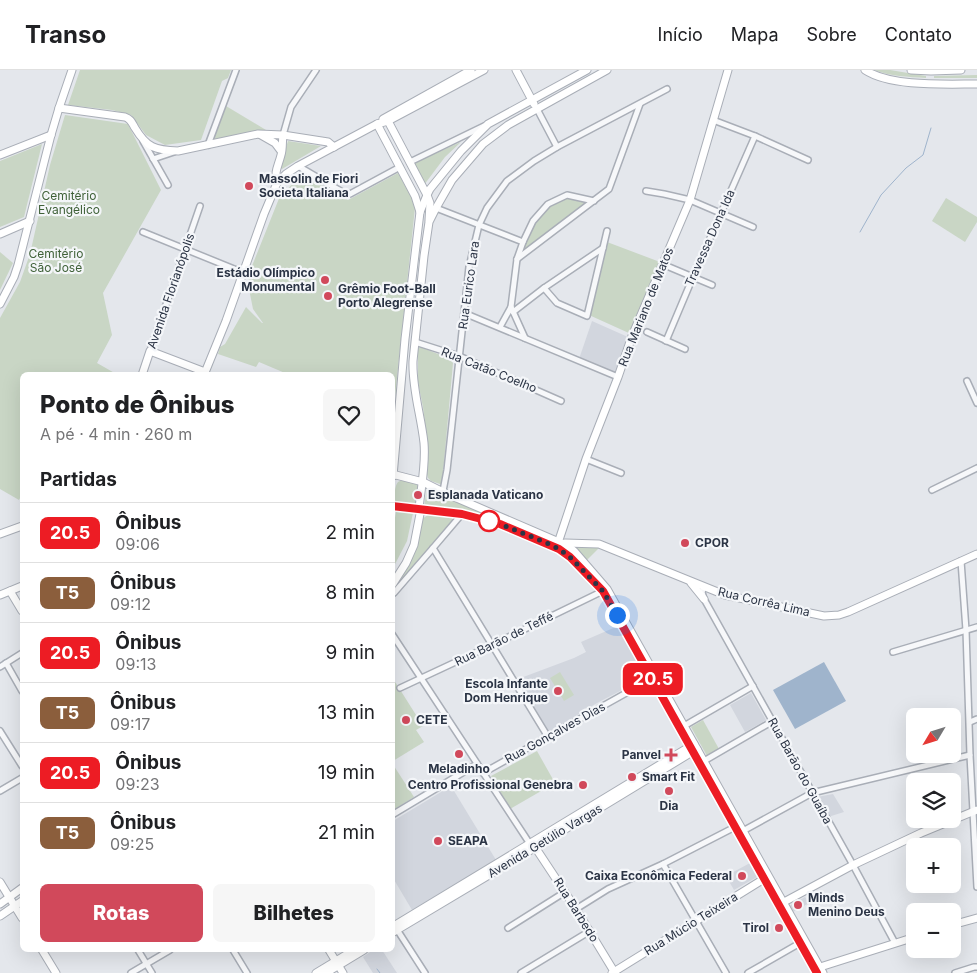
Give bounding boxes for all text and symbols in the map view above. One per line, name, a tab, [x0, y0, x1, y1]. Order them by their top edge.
text: Transo	[25, 20, 106, 49]
text: Início	[658, 24, 703, 45]
text: Mapa	[731, 24, 778, 45]
text: Sobre	[806, 24, 857, 45]
text: Contato	[885, 24, 952, 45]
place label: Massolin de Fiori Societa Italiana	[259, 171, 358, 200]
marker: Massolin de Fiori Societa Italiana	[243, 180, 255, 192]
street label: Travessa Dona Ida	[681, 187, 738, 289]
park label: Cemitério Evangélico	[38, 188, 100, 217]
street label: Avenida Florianópolis	[144, 231, 197, 350]
street label: Rua Eurico Lara	[455, 240, 482, 330]
street label: Rua Mariano de Matos	[615, 245, 676, 369]
park label: Cemitério São José	[29, 246, 83, 275]
place label: Estádio Olímpico Monumental	[217, 265, 315, 294]
marker: Estádio Olímpico Monumental	[319, 274, 331, 286]
place label: Grêmio Foot-Ball Porto Alegrense	[338, 281, 436, 310]
marker: Grêmio Foot-Ball Porto Alegrense	[322, 290, 334, 302]
street label: Rua Catão Coelho	[439, 343, 539, 396]
button: heart	[323, 389, 375, 441]
text: Ponto de Ônibus	[40, 390, 234, 419]
text: A pé · 4 min · 260 m	[40, 424, 192, 444]
text: Partidas	[40, 468, 117, 491]
place label: Esplanada Vaticano	[428, 487, 543, 502]
marker: Esplanada Vaticano	[412, 489, 424, 501]
unlabelled marker	[478, 510, 500, 532]
text: Ônibus	[115, 511, 181, 534]
text: 2 min	[326, 521, 375, 544]
text: 20.5	[50, 522, 90, 543]
text: 09:06	[115, 534, 160, 554]
place label: CPOR	[695, 535, 729, 550]
marker: CPOR	[679, 537, 691, 549]
text: Ônibus	[110, 571, 176, 594]
text: 8 min	[325, 581, 375, 604]
text: T5	[56, 582, 79, 603]
street label: Rua Corrêa Lima	[717, 584, 812, 619]
text: 09:12	[110, 594, 151, 614]
your location	[605, 603, 630, 628]
street label: Rua Barão de Teffé	[452, 608, 556, 669]
text: Ônibus	[115, 631, 181, 654]
text: 9 min	[325, 641, 375, 664]
text: 20.5	[50, 642, 90, 663]
text: 09:13	[115, 654, 156, 674]
line badge: 20.5	[618, 663, 688, 695]
text: 20.5	[633, 668, 673, 689]
place label: Escola Infante Dom Henrique	[464, 676, 548, 705]
marker: Escola Infante Dom Henrique	[552, 685, 564, 697]
text: Ônibus	[110, 691, 176, 714]
street label: Rua Gonçalves Dias	[502, 699, 608, 766]
text: 13 min	[318, 701, 375, 724]
text: T5	[56, 702, 79, 723]
north arrow	[906, 708, 961, 762]
map controls	[906, 708, 961, 958]
place label: CETE	[416, 712, 447, 727]
text: 09:17	[110, 714, 150, 734]
marker: CETE	[400, 714, 412, 726]
street label: Rua Barão do Guaíba	[765, 715, 836, 827]
place label: Panvel	[622, 747, 661, 762]
marker: Meladinho	[453, 748, 465, 760]
marker: Panvel	[665, 749, 677, 761]
text: Ônibus	[115, 751, 181, 774]
text: 19 min	[318, 761, 375, 784]
place label: Meladinho	[428, 761, 490, 776]
text: 20.5	[50, 762, 90, 783]
place label: Smart Fit	[642, 769, 695, 784]
marker: Smart Fit	[626, 771, 638, 783]
button: layers	[906, 773, 961, 828]
text: 09:23	[115, 774, 160, 794]
place label: Centro Profissional Genebra	[408, 777, 573, 792]
marker: Centro Profissional Genebra	[577, 779, 589, 791]
marker: Dia	[663, 785, 675, 797]
place label: Dia	[660, 798, 678, 813]
street label: Avenida Getúlio Vargas	[485, 800, 605, 881]
text: Ônibus	[110, 811, 176, 834]
text: 21 min	[318, 821, 375, 844]
text: T5	[56, 822, 79, 843]
place label: SEAPA	[448, 833, 488, 848]
text: 09:25	[110, 834, 154, 854]
marker: SEAPA	[432, 835, 444, 847]
button: +	[906, 838, 961, 893]
place label: Caixa Econômica Federal	[585, 868, 732, 883]
marker: Caixa Econômica Federal	[736, 870, 748, 882]
street label: Rua Barbedo	[551, 875, 602, 945]
button: Rotas	[40, 884, 203, 942]
button: Bilhetes	[213, 884, 375, 942]
street label: Rua Múcio Teixeira	[641, 889, 740, 958]
place label: Minds Menino Deus	[808, 890, 885, 919]
marker: Minds Menino Deus	[792, 899, 804, 911]
button: −	[906, 903, 961, 958]
place label: Tirol	[743, 920, 769, 935]
marker: Tirol	[773, 922, 785, 934]

